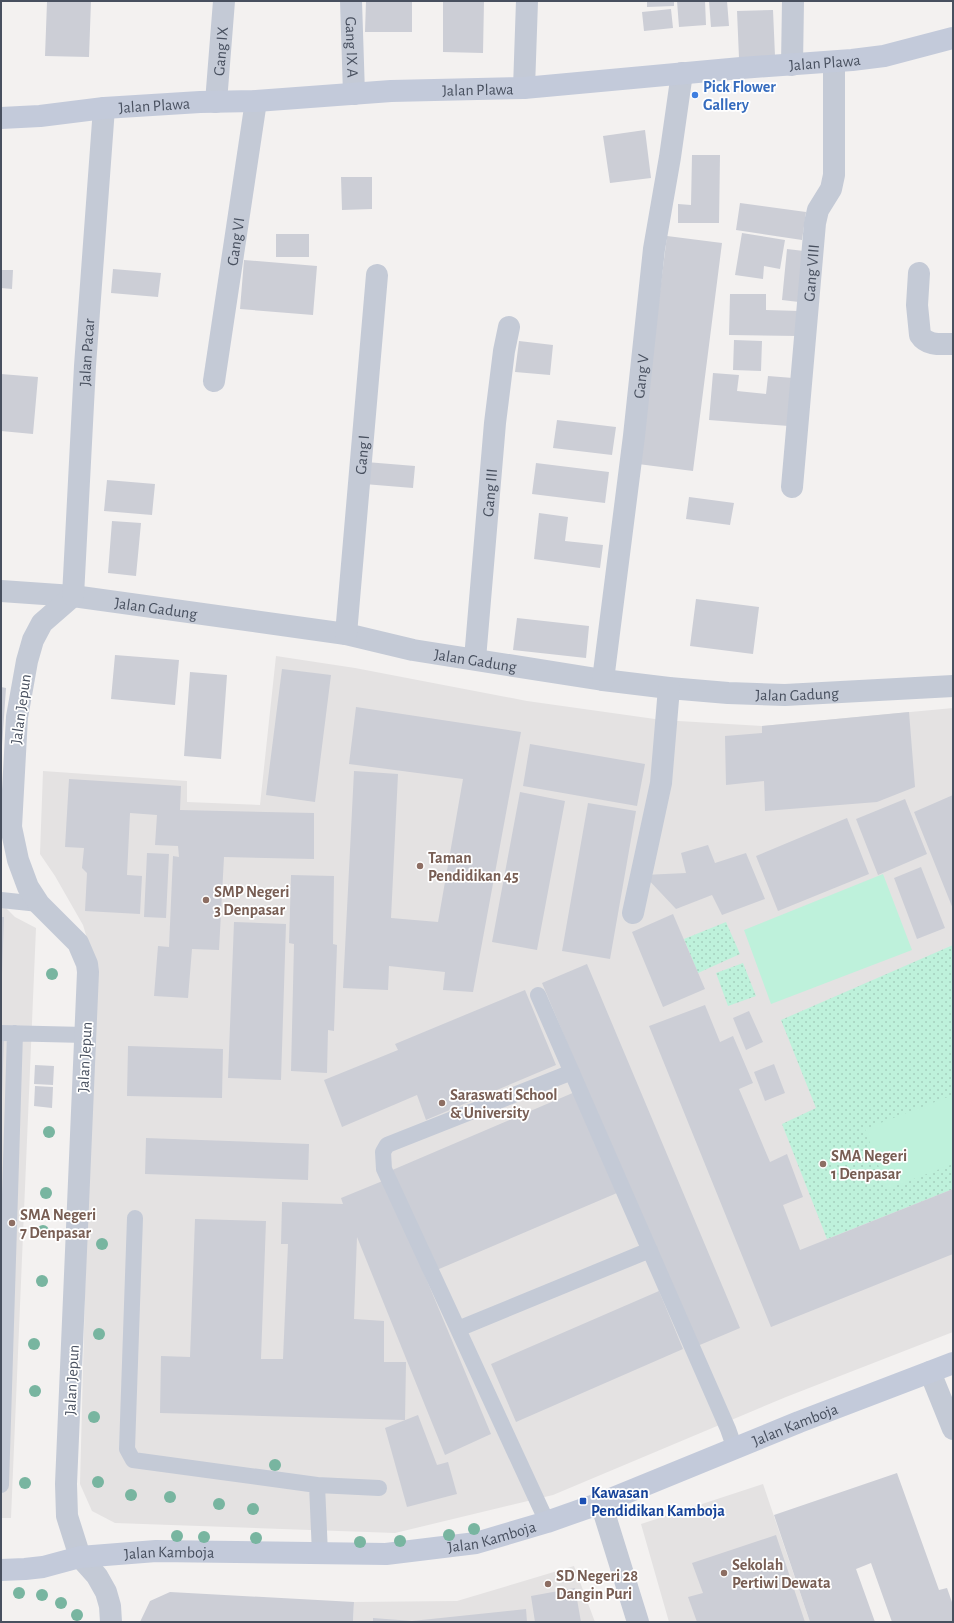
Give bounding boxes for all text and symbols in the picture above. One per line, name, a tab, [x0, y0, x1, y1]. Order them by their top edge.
street label: Gang IX A	[343, 16, 360, 78]
street label: Gang IX	[211, 26, 231, 76]
street label: Jalan Plawa	[789, 52, 861, 74]
place label: Pick Flower Gallery	[703, 79, 776, 114]
street label: Jalan Plawa	[442, 81, 514, 99]
marker: Pick Flower Gallery	[690, 90, 700, 100]
street label: Jalan Plawa	[118, 96, 191, 116]
street label: Gang VI	[224, 216, 247, 267]
street label: Gang VIII	[801, 244, 822, 302]
street label: Jalan Pacar	[77, 317, 98, 387]
street label: Gang V	[631, 353, 652, 399]
street label: Gang I	[353, 434, 372, 475]
street label: Gang III	[480, 468, 500, 517]
street label: Jalan Gadung	[114, 595, 198, 622]
street label: Jalan Gadung	[433, 646, 518, 675]
street label: Jalan Jepun	[8, 673, 34, 745]
street label: Jalan Gadung	[755, 685, 840, 704]
place label: Taman Pendidikan 45	[428, 850, 519, 884]
marker: Taman Pendidikan 45	[415, 861, 425, 871]
place label: SMP Negeri 3 Denpasar	[214, 884, 289, 918]
marker: SMP Negeri 3 Denpasar	[201, 895, 211, 905]
street label: Jalan Jepun	[75, 1021, 95, 1093]
place label: Saraswati School & University	[450, 1087, 558, 1122]
marker: Saraswati School & University	[437, 1098, 447, 1108]
place label: SMA Negeri 1 Denpasar	[831, 1148, 907, 1182]
marker: SMA Negeri 1 Denpasar	[818, 1159, 828, 1169]
place label: SMA Negeri 7 Denpasar	[20, 1207, 96, 1241]
marker: SMA Negeri 7 Denpasar	[7, 1218, 17, 1228]
street label: Jalan Jepun	[62, 1344, 82, 1416]
street label: Jalan Kamboja	[750, 1401, 840, 1449]
place label: Kawasan Pendidikan Kamboja	[591, 1485, 725, 1520]
marker: Kawasan Pendidikan Kamboja	[578, 1496, 588, 1506]
street label: Jalan Kamboja	[447, 1519, 538, 1555]
street label: Jalan Kamboja	[124, 1544, 215, 1562]
place label: Sekolah Pertiwi Dewata	[732, 1557, 831, 1591]
place label: SD Negeri 28 Dangin Puri	[556, 1568, 638, 1602]
marker: Sekolah Pertiwi Dewata	[719, 1568, 729, 1578]
marker: SD Negeri 28 Dangin Puri	[543, 1579, 553, 1589]

